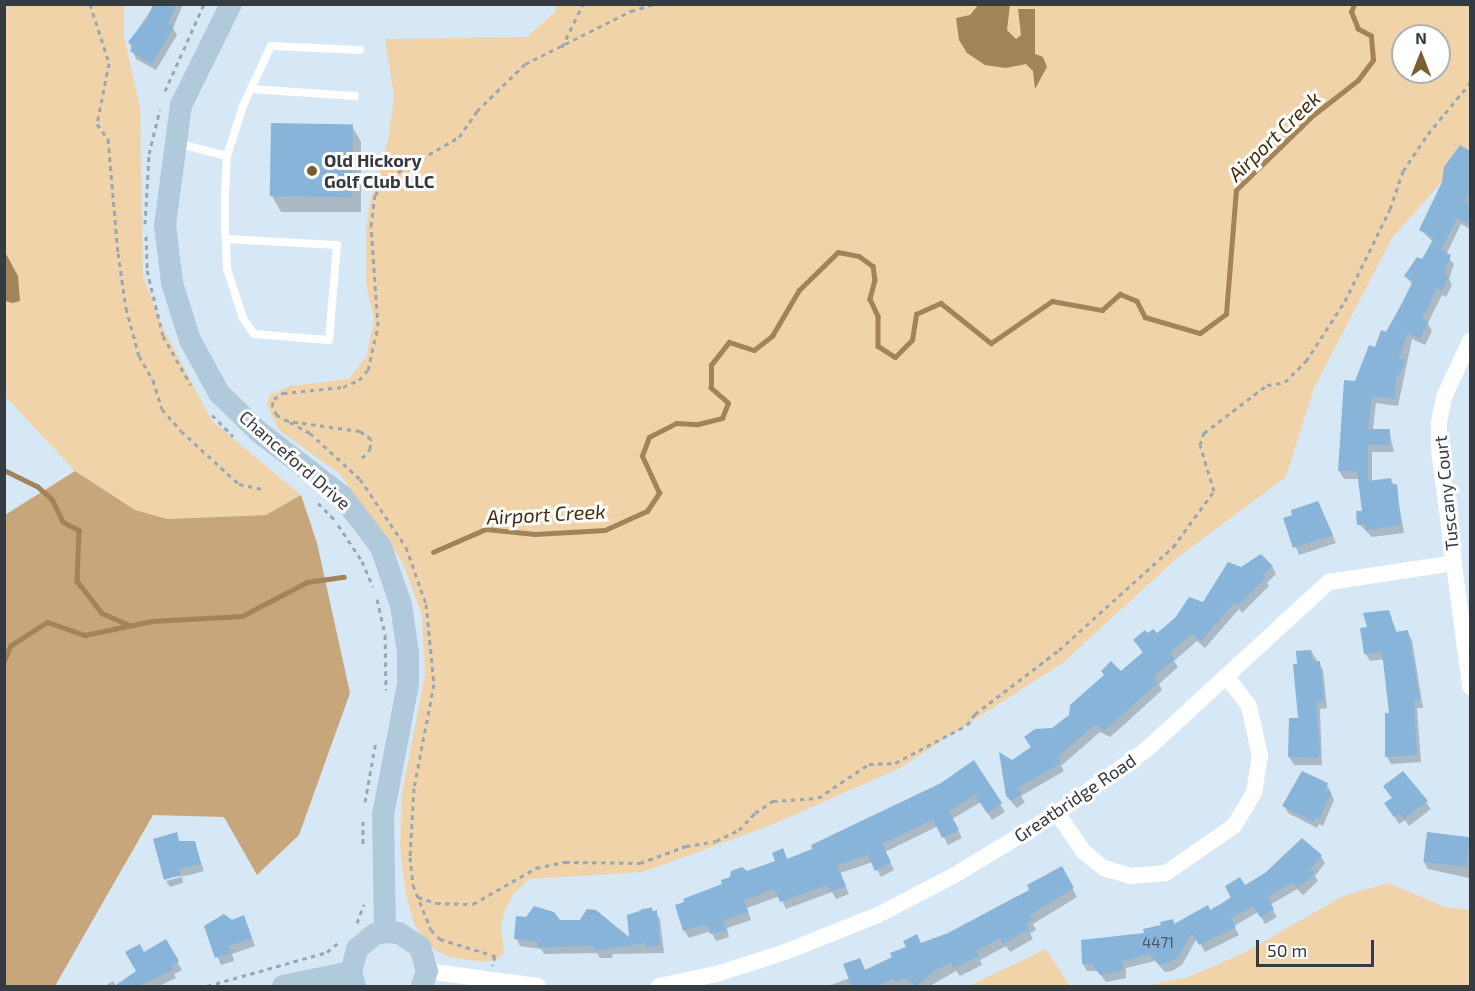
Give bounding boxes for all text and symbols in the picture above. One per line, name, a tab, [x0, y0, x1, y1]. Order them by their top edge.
north arrow	[1391, 24, 1451, 84]
text: N	[1415, 28, 1427, 47]
water label: Airport Creek	[1223, 86, 1325, 186]
place label: Old Hickory Golf Club LLC	[324, 150, 435, 192]
marker: Old Hickory Golf Club LLC	[305, 164, 319, 178]
street label: Chanceford Drive	[235, 406, 355, 514]
street label: Tuscany Court	[1429, 434, 1463, 552]
water label: Airport Creek	[486, 499, 606, 529]
street label: Greatbridge Road	[1010, 749, 1140, 847]
scale bar	[1259, 928, 1378, 966]
house number: 4471	[1142, 934, 1174, 952]
text: 50 m	[1267, 939, 1307, 961]

